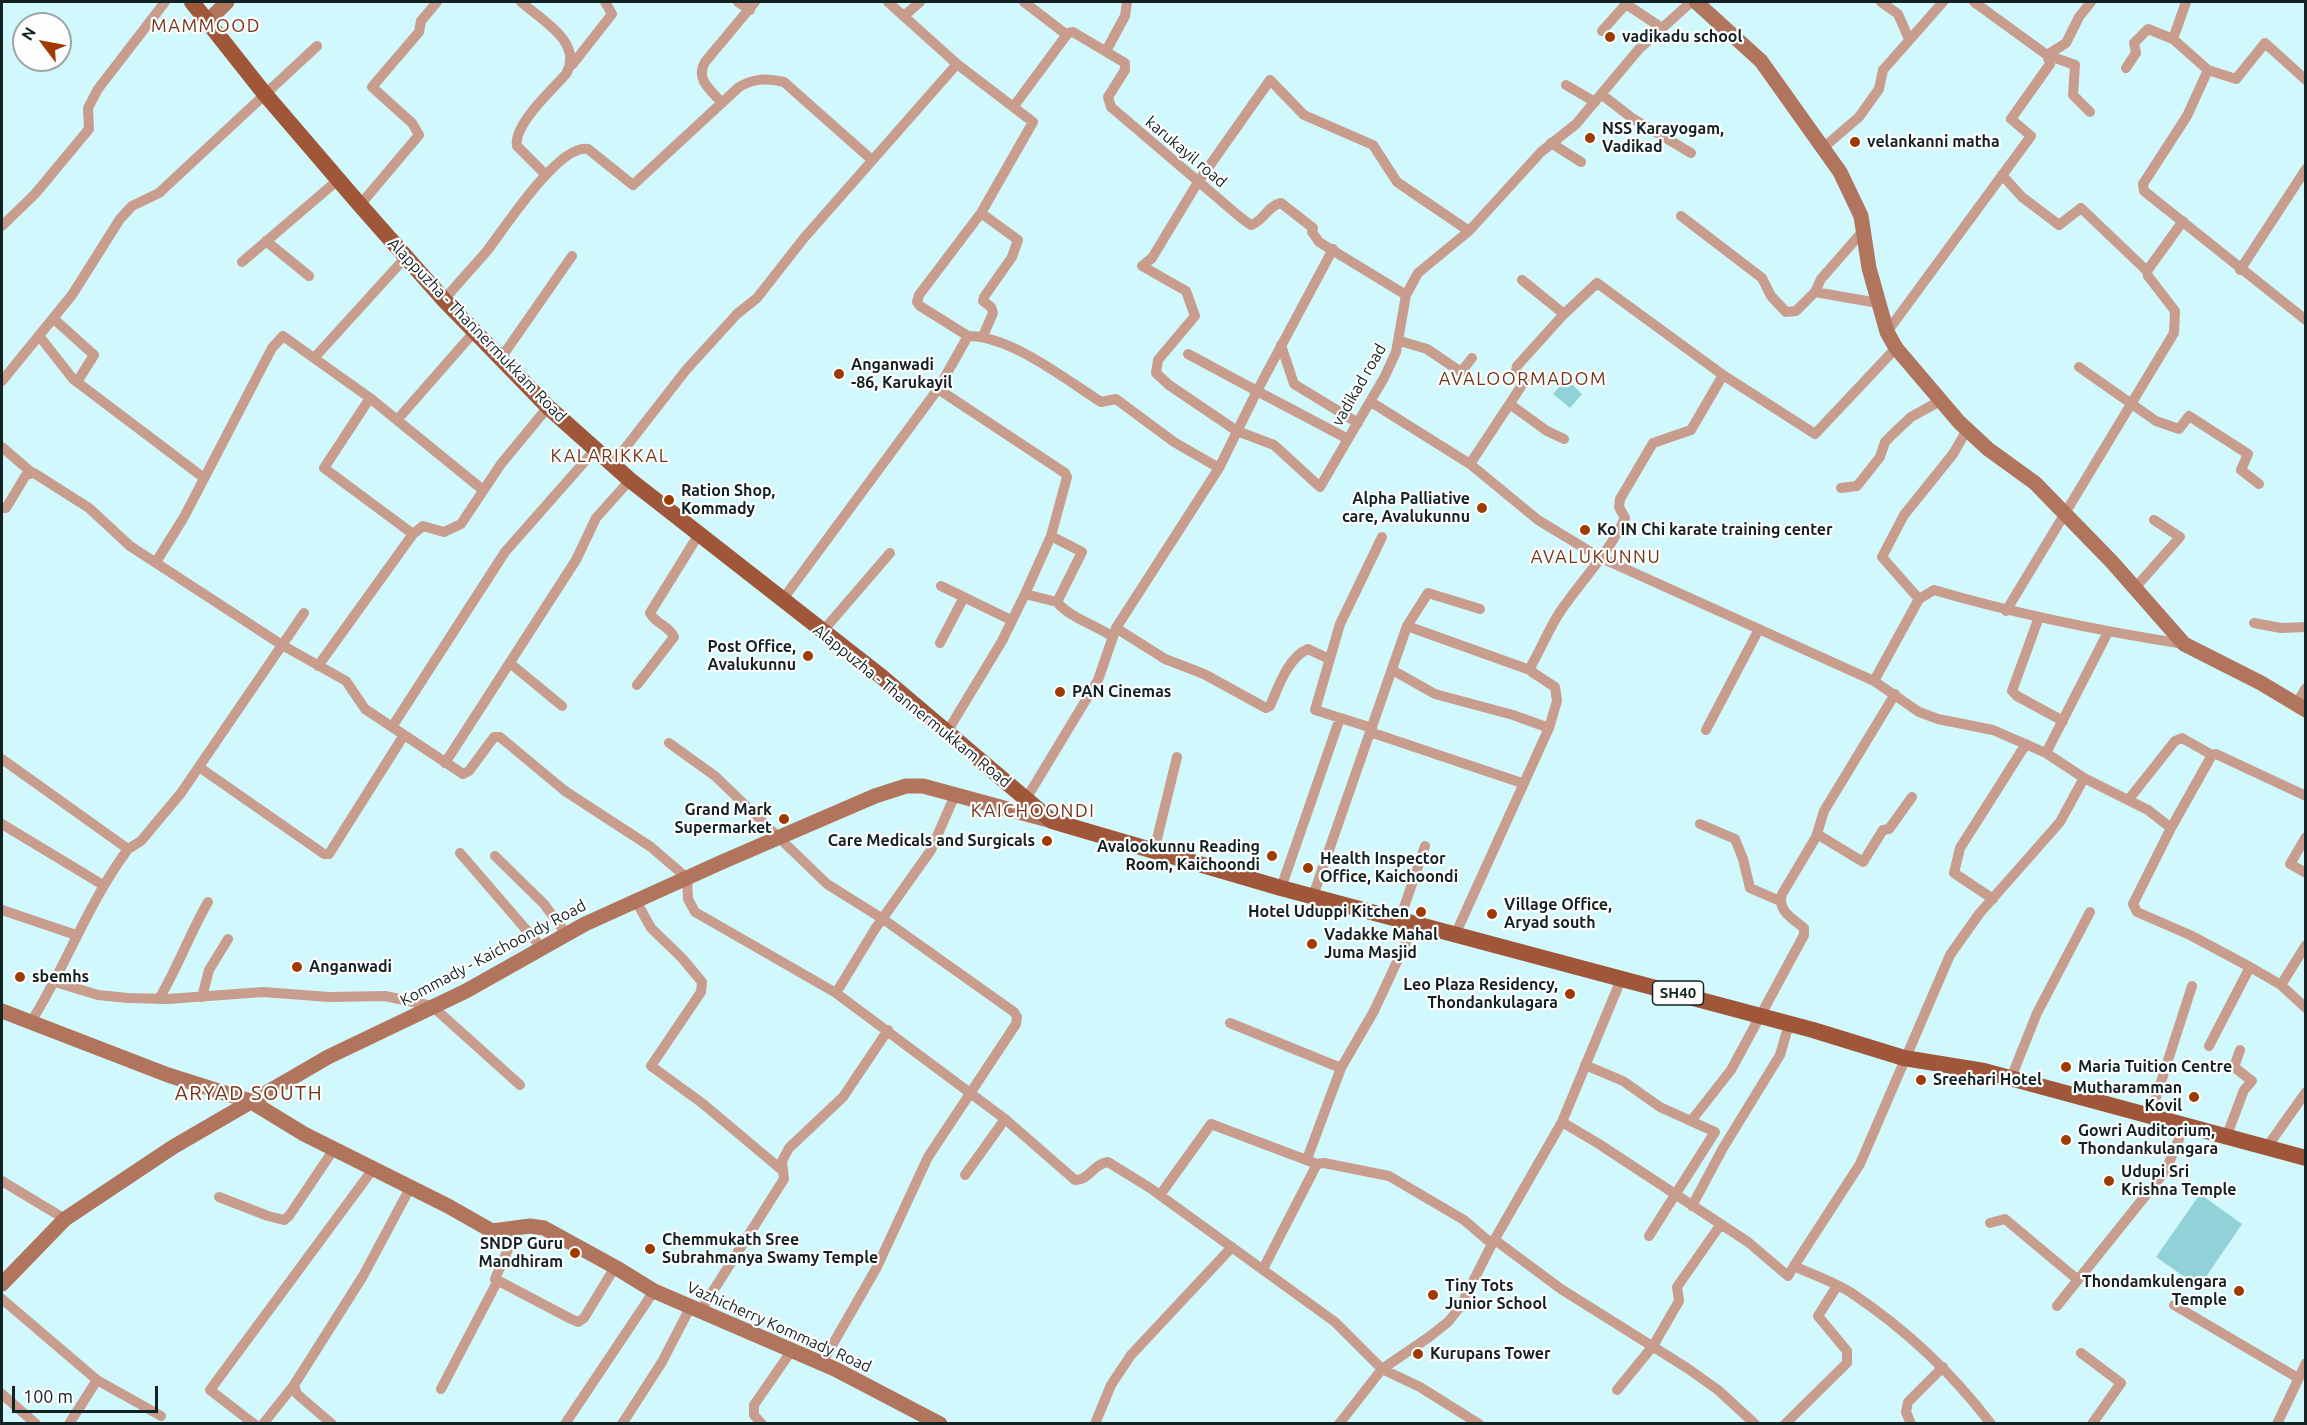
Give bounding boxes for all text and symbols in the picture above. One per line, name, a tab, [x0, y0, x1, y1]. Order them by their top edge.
north arrow	[12, 12, 72, 72]
district label: MAMMOOD	[151, 15, 261, 37]
text: N	[18, 24, 39, 43]
place label: vadikadu school	[1622, 27, 1742, 47]
marker: vadikadu school	[1603, 30, 1617, 44]
street label: karukayil road	[1141, 112, 1231, 192]
place label: NSS Karayogam, Vadikad	[1602, 119, 1724, 157]
marker: NSS Karayogam, Vadikad	[1583, 131, 1597, 145]
place label: velankanni matha	[1867, 132, 2000, 152]
marker: velankanni matha	[1848, 135, 1862, 149]
street label: Alappuzha - Thannermukkam Road	[384, 234, 570, 426]
street label: vadikad road	[1328, 341, 1390, 429]
place label: Anganwadi -86, Karukayil	[851, 355, 952, 393]
marker: Anganwadi -86, Karukayil	[832, 367, 846, 381]
district label: AVALOORMADOM	[1439, 368, 1607, 390]
district label: KALARIKKAL	[551, 445, 669, 467]
place label: Ration Shop, Kommady	[681, 481, 775, 519]
place label: Alpha Palliative care, Avalukunnu	[1342, 489, 1470, 527]
marker: Ration Shop, Kommady	[662, 493, 676, 507]
marker: Alpha Palliative care, Avalukunnu	[1475, 501, 1489, 515]
place label: Ko IN Chi karate training center	[1597, 520, 1833, 540]
marker: Ko IN Chi karate training center	[1578, 523, 1592, 537]
district label: AVALUKUNNU	[1531, 546, 1661, 568]
street label: Alappuzha - Thannermukkam Road	[809, 620, 1015, 792]
place label: Post Office, Avalukunnu	[707, 637, 796, 675]
marker: Post Office, Avalukunnu	[801, 649, 815, 663]
place label: PAN Cinemas	[1072, 682, 1171, 702]
marker: PAN Cinemas	[1053, 685, 1067, 699]
place label: Grand Mark Supermarket	[675, 800, 772, 838]
district label: KAICHOONDI	[971, 800, 1095, 822]
marker: Grand Mark Supermarket	[777, 812, 791, 826]
place label: Care Medicals and Surgicals	[828, 831, 1035, 851]
marker: Care Medicals and Surgicals	[1040, 834, 1054, 848]
place label: Avalookunnu Reading Room, Kaichoondi	[1097, 837, 1260, 875]
marker: Avalookunnu Reading Room, Kaichoondi	[1265, 849, 1279, 863]
place label: Health Inspector Office, Kaichoondi	[1320, 849, 1458, 887]
marker: Health Inspector Office, Kaichoondi	[1301, 861, 1315, 875]
place label: Village Office, Aryad south	[1504, 895, 1612, 933]
street label: Kommady - Kaichoondy Road	[397, 896, 589, 1010]
place label: Hotel Uduppi Kitchen	[1248, 902, 1409, 922]
marker: Hotel Uduppi Kitchen	[1414, 905, 1428, 919]
marker: Village Office, Aryad south	[1485, 907, 1499, 921]
place label: Vadakke Mahal Juma Masjid	[1324, 925, 1438, 963]
marker: Vadakke Mahal Juma Masjid	[1305, 937, 1319, 951]
place label: Anganwadi	[309, 957, 392, 977]
marker: Anganwadi	[290, 960, 304, 974]
place label: sbemhs	[32, 967, 89, 987]
marker: sbemhs	[13, 970, 27, 984]
place label: Leo Plaza Residency, Thondankulagara	[1403, 975, 1558, 1013]
road number: SH40	[1652, 981, 1704, 1005]
marker: Leo Plaza Residency, Thondankulagara	[1563, 987, 1577, 1001]
place label: Maria Tuition Centre	[2078, 1057, 2232, 1077]
marker: Maria Tuition Centre	[2059, 1060, 2073, 1074]
place label: Sreehari Hotel	[1933, 1070, 2042, 1090]
marker: Sreehari Hotel	[1914, 1073, 1928, 1087]
place label: Mutharamman Kovil	[2073, 1078, 2182, 1116]
district label: ARYAD SOUTH	[175, 1081, 323, 1105]
marker: Mutharamman Kovil	[2187, 1090, 2201, 1104]
place label: Gowri Auditorium, Thondankulangara	[2078, 1121, 2218, 1159]
marker: Gowri Auditorium, Thondankulangara	[2059, 1133, 2073, 1147]
place label: Udupi Sri Krishna Temple	[2121, 1162, 2237, 1200]
marker: Udupi Sri Krishna Temple	[2102, 1174, 2116, 1188]
place label: Chemmukath Sree Subrahmanya Swamy Temple	[662, 1230, 878, 1268]
place label: SNDP Guru Mandhiram	[478, 1234, 563, 1272]
marker: Chemmukath Sree Subrahmanya Swamy Temple	[643, 1242, 657, 1256]
marker: SNDP Guru Mandhiram	[568, 1246, 582, 1260]
place label: Thondamkulengara Temple	[2082, 1272, 2227, 1310]
place label: Tiny Tots Junior School	[1445, 1276, 1547, 1314]
street label: Vazhicherry Kommady Road	[684, 1278, 874, 1376]
marker: Thondamkulengara Temple	[2232, 1284, 2246, 1298]
marker: Tiny Tots Junior School	[1426, 1288, 1440, 1302]
place label: Kurupans Tower	[1430, 1344, 1551, 1364]
marker: Kurupans Tower	[1411, 1347, 1425, 1361]
scale bar	[15, 1374, 160, 1412]
text: 100 m	[23, 1386, 73, 1406]

